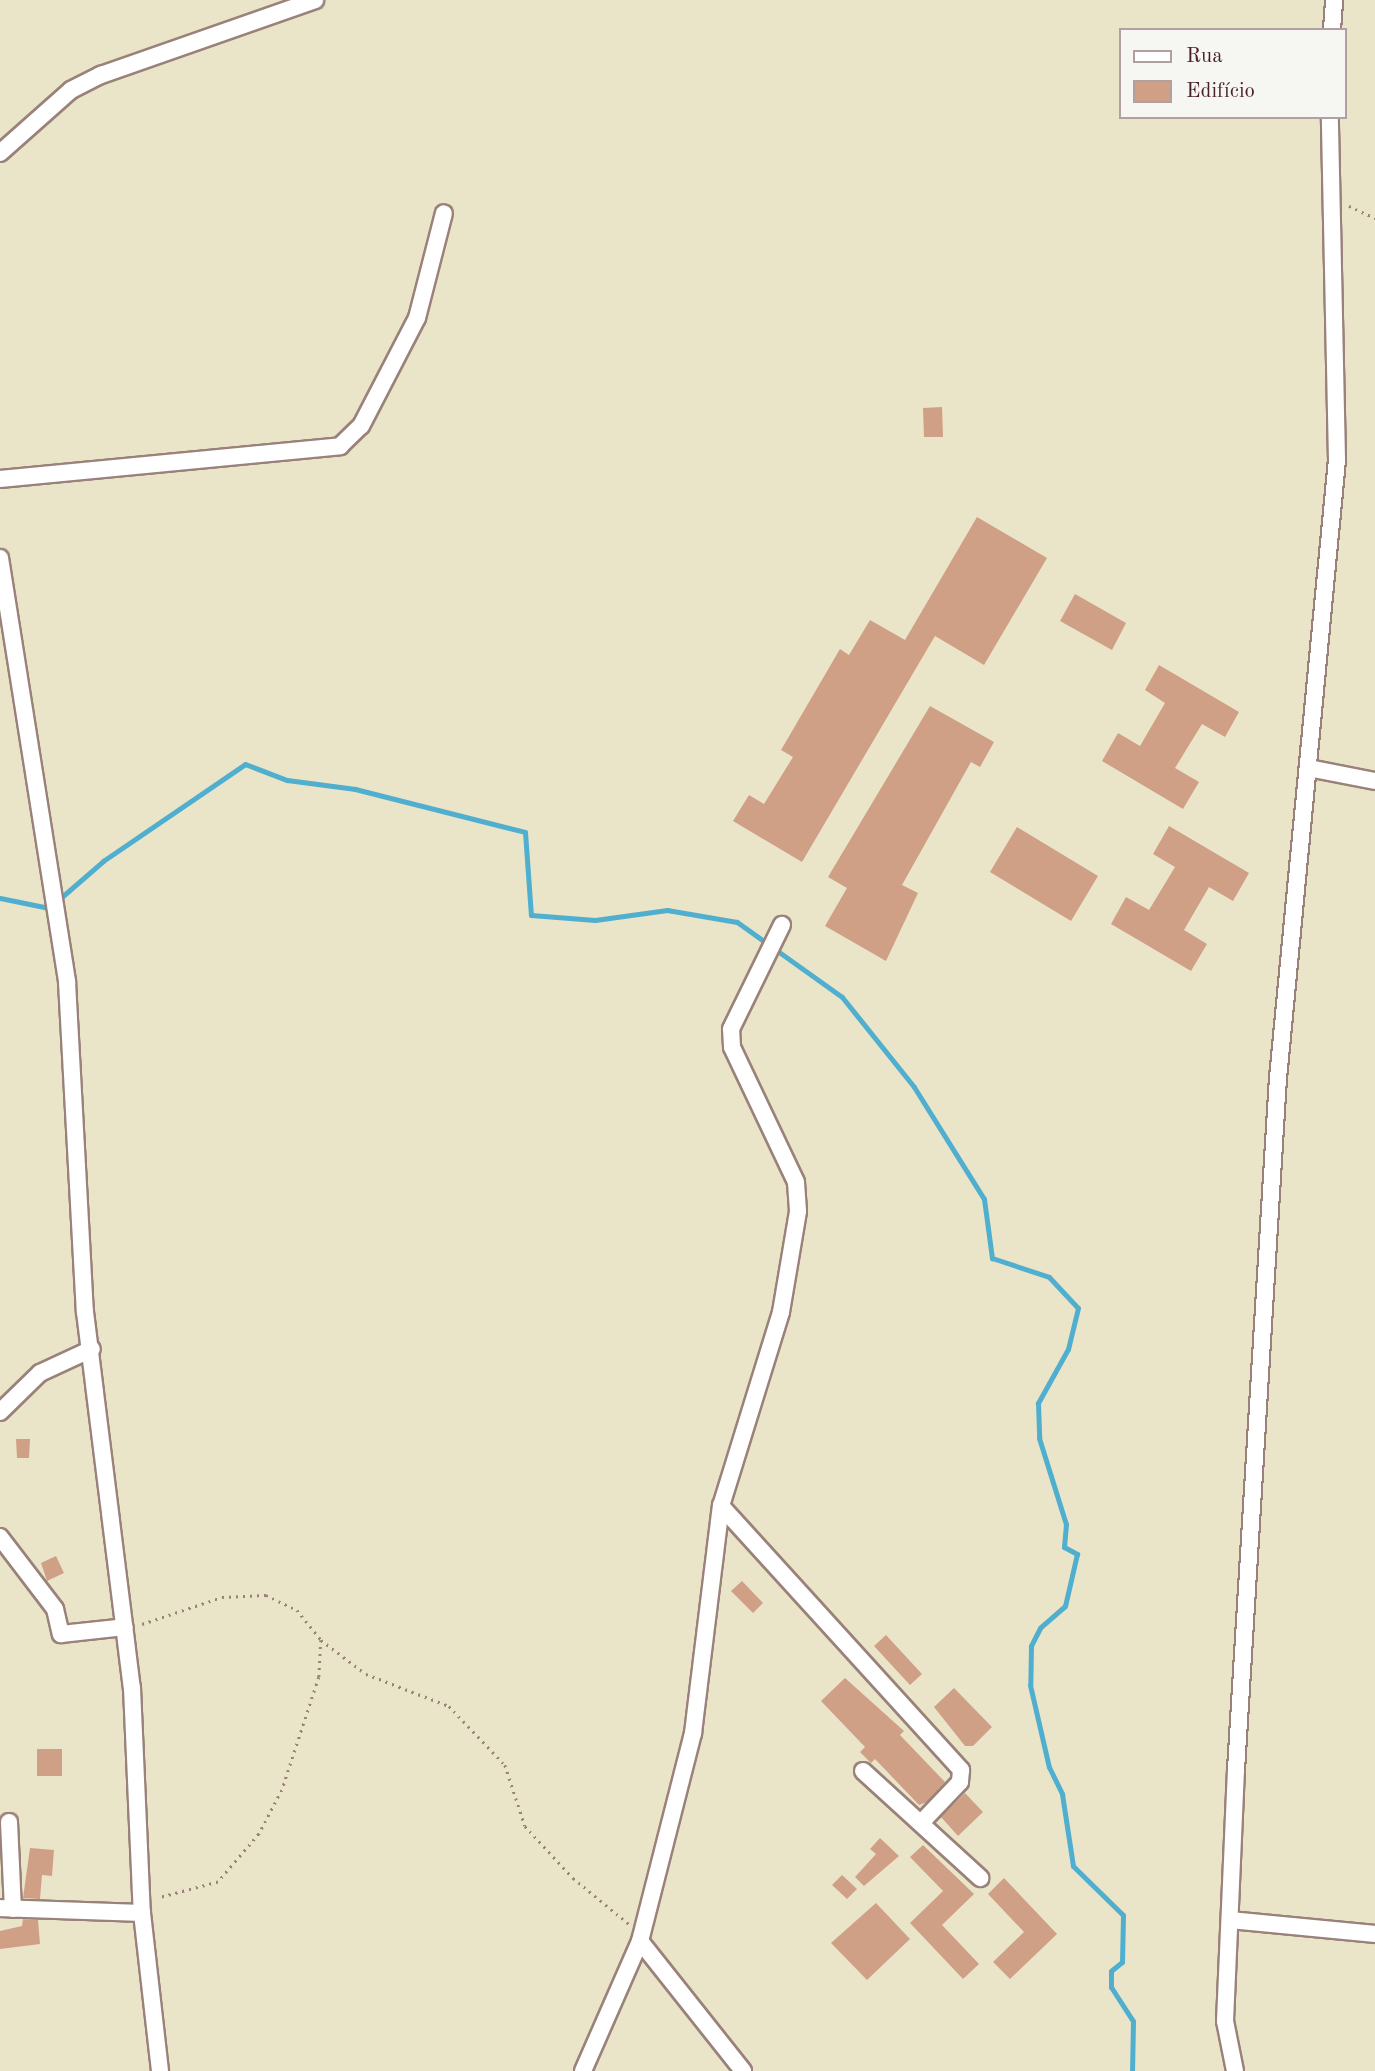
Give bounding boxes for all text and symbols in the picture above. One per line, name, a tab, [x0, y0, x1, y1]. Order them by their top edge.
legend	[1120, 28, 1347, 119]
text: Rua	[1186, 46, 1223, 67]
text: Edifício	[1186, 81, 1255, 102]

